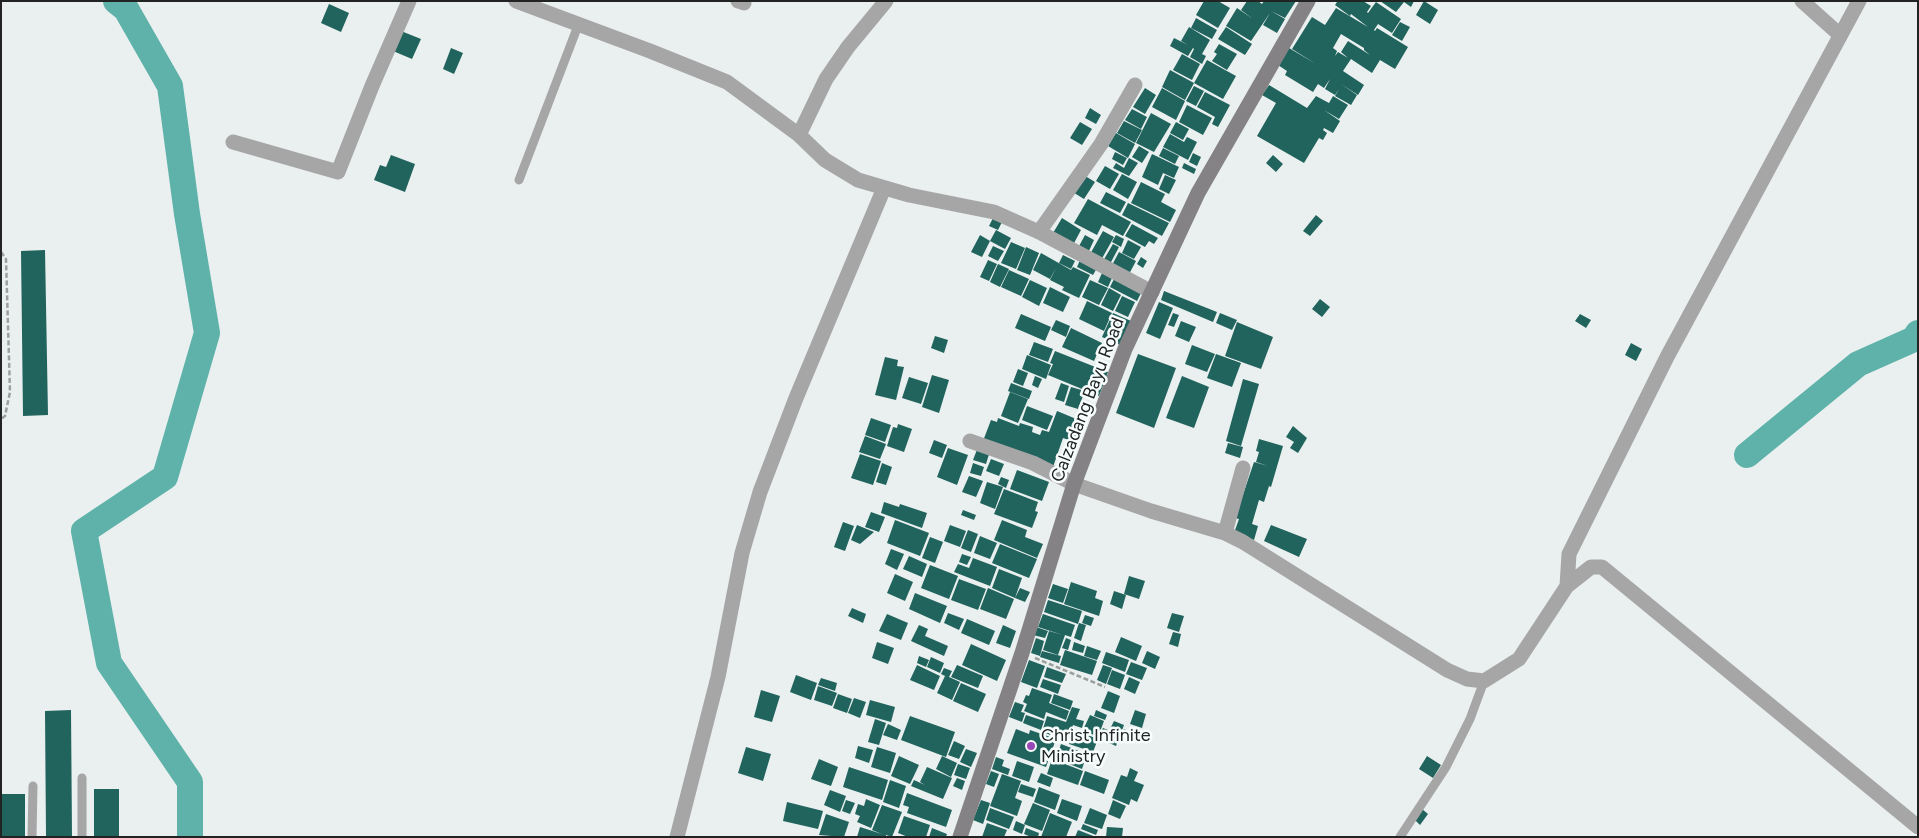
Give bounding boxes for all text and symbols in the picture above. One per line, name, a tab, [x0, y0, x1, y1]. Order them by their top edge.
street label: Calzadang Bayu Road	[1047, 315, 1129, 485]
place label: Christ Infinite Ministry	[1041, 725, 1150, 768]
marker: Christ Infinite Ministry	[1025, 740, 1037, 752]

